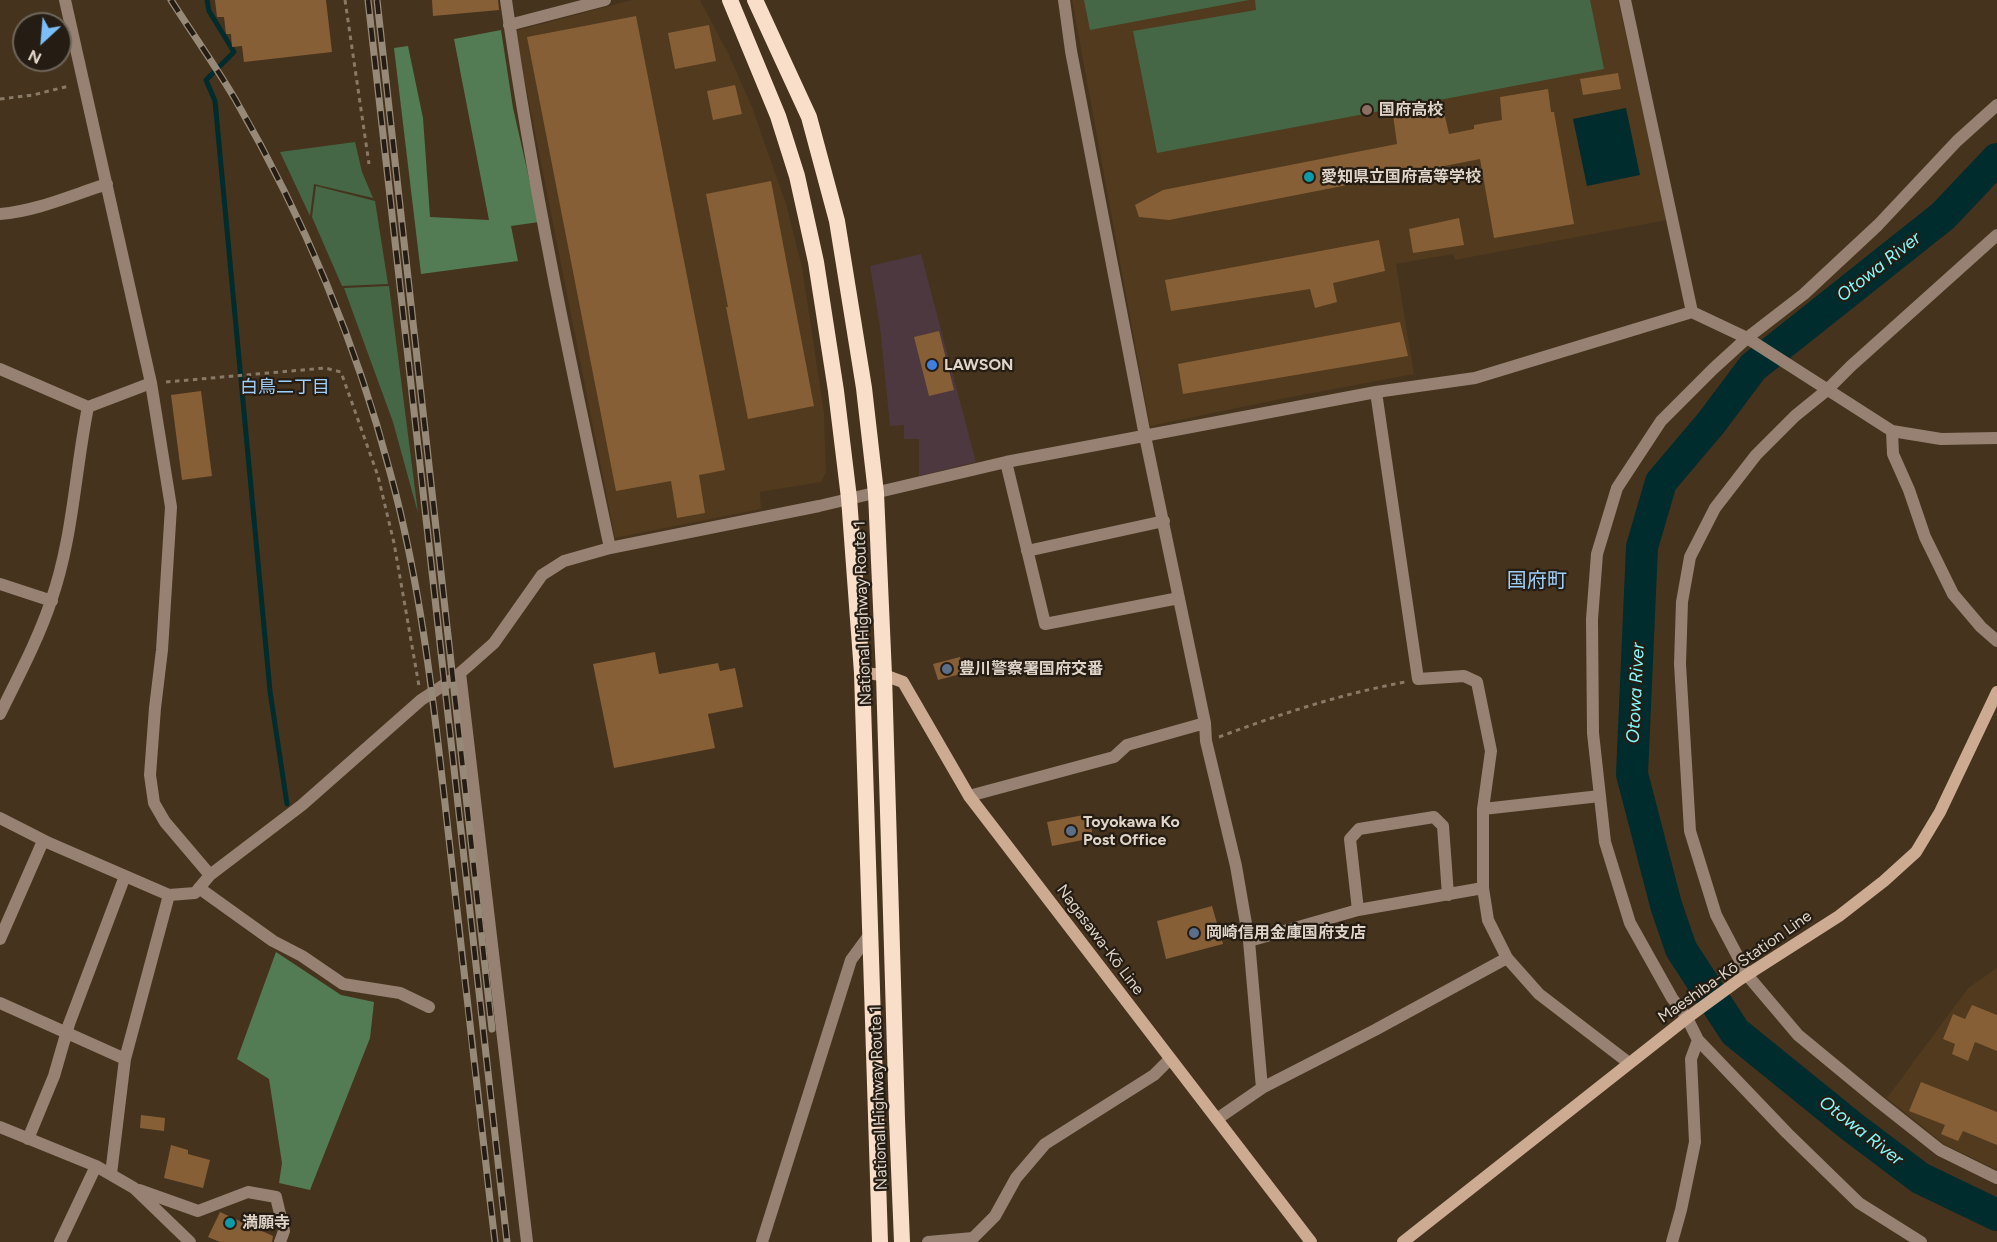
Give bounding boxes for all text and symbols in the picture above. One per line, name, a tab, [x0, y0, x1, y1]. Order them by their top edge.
north arrow	[12, 12, 72, 72]
text: N	[25, 46, 44, 68]
place label: 国府高校	[1379, 100, 1443, 120]
marker: 国府高校	[1360, 103, 1374, 117]
place label: 愛知県立国府高等学校	[1321, 167, 1481, 187]
marker: 愛知県立国府高等学校	[1302, 170, 1316, 184]
water label: Otowa River	[1833, 227, 1925, 307]
place label: LAWSON	[944, 355, 1013, 375]
marker: LAWSON	[925, 358, 939, 372]
district label: 白鳥二丁目	[240, 377, 330, 399]
street label: National Highway Route 1	[850, 521, 876, 705]
district label: 国府町	[1507, 569, 1567, 593]
water label: Otowa River	[1623, 642, 1649, 744]
place label: 豊川警察署国府交番	[959, 659, 1103, 679]
marker: 豊川警察署国府交番	[940, 662, 954, 676]
place label: Toyokawa Ko Post Office	[1083, 812, 1180, 850]
marker: Toyokawa Ko Post Office	[1064, 824, 1078, 838]
street label: Nagasawa-Kō Line	[1052, 881, 1148, 999]
street label: Maeshiba-Kō Station Line	[1654, 907, 1816, 1027]
place label: 岡崎信用金庫国府支店	[1206, 923, 1366, 943]
marker: 岡崎信用金庫国府支店	[1187, 926, 1201, 940]
street label: National Highway Route 1	[866, 1006, 892, 1190]
water label: Otowa River	[1815, 1091, 1907, 1171]
place label: 満願寺	[242, 1213, 290, 1233]
marker: 満願寺	[223, 1216, 237, 1230]

